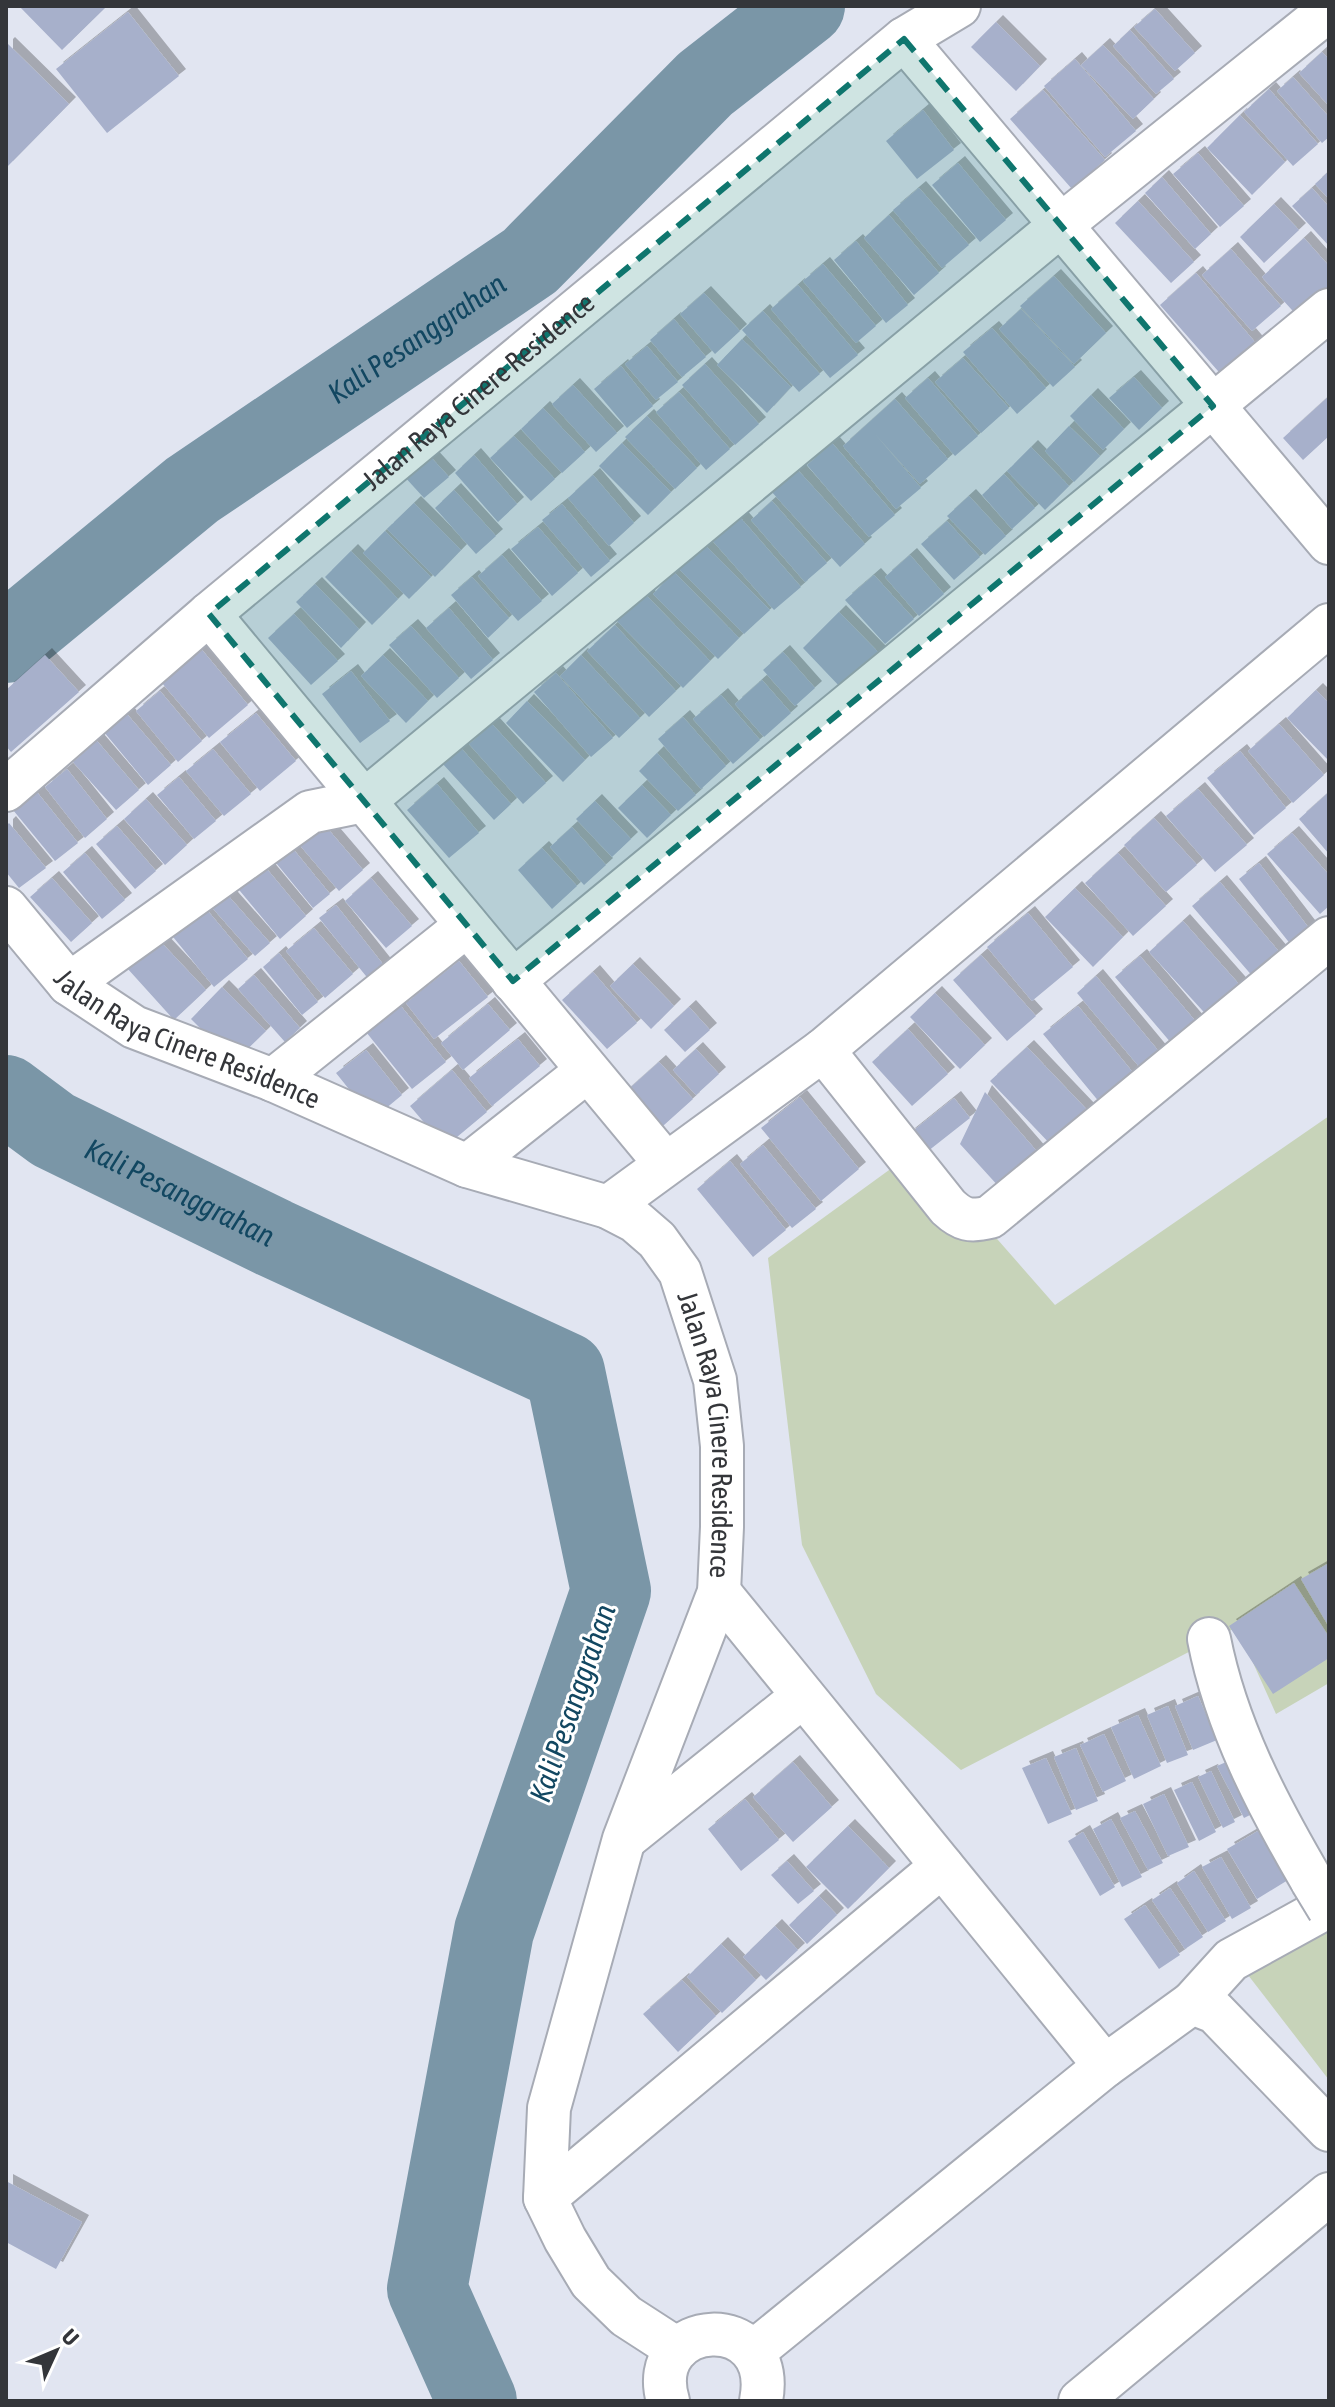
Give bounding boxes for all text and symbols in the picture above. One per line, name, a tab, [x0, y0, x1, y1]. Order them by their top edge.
water label: Kali Pesanggrahan	[321, 266, 512, 410]
street label: Jalan Raya Cinere Residence	[356, 286, 600, 496]
street label: Jalan Raya Cinere Residence	[48, 963, 325, 1115]
water label: Kali Pesanggrahan	[80, 1131, 280, 1253]
street label: Jalan Raya Cinere Residence	[671, 1287, 738, 1579]
water label: Kali Pesanggrahan	[522, 1600, 622, 1806]
north arrow	[16, 2311, 96, 2391]
text: U	[57, 2323, 84, 2351]

